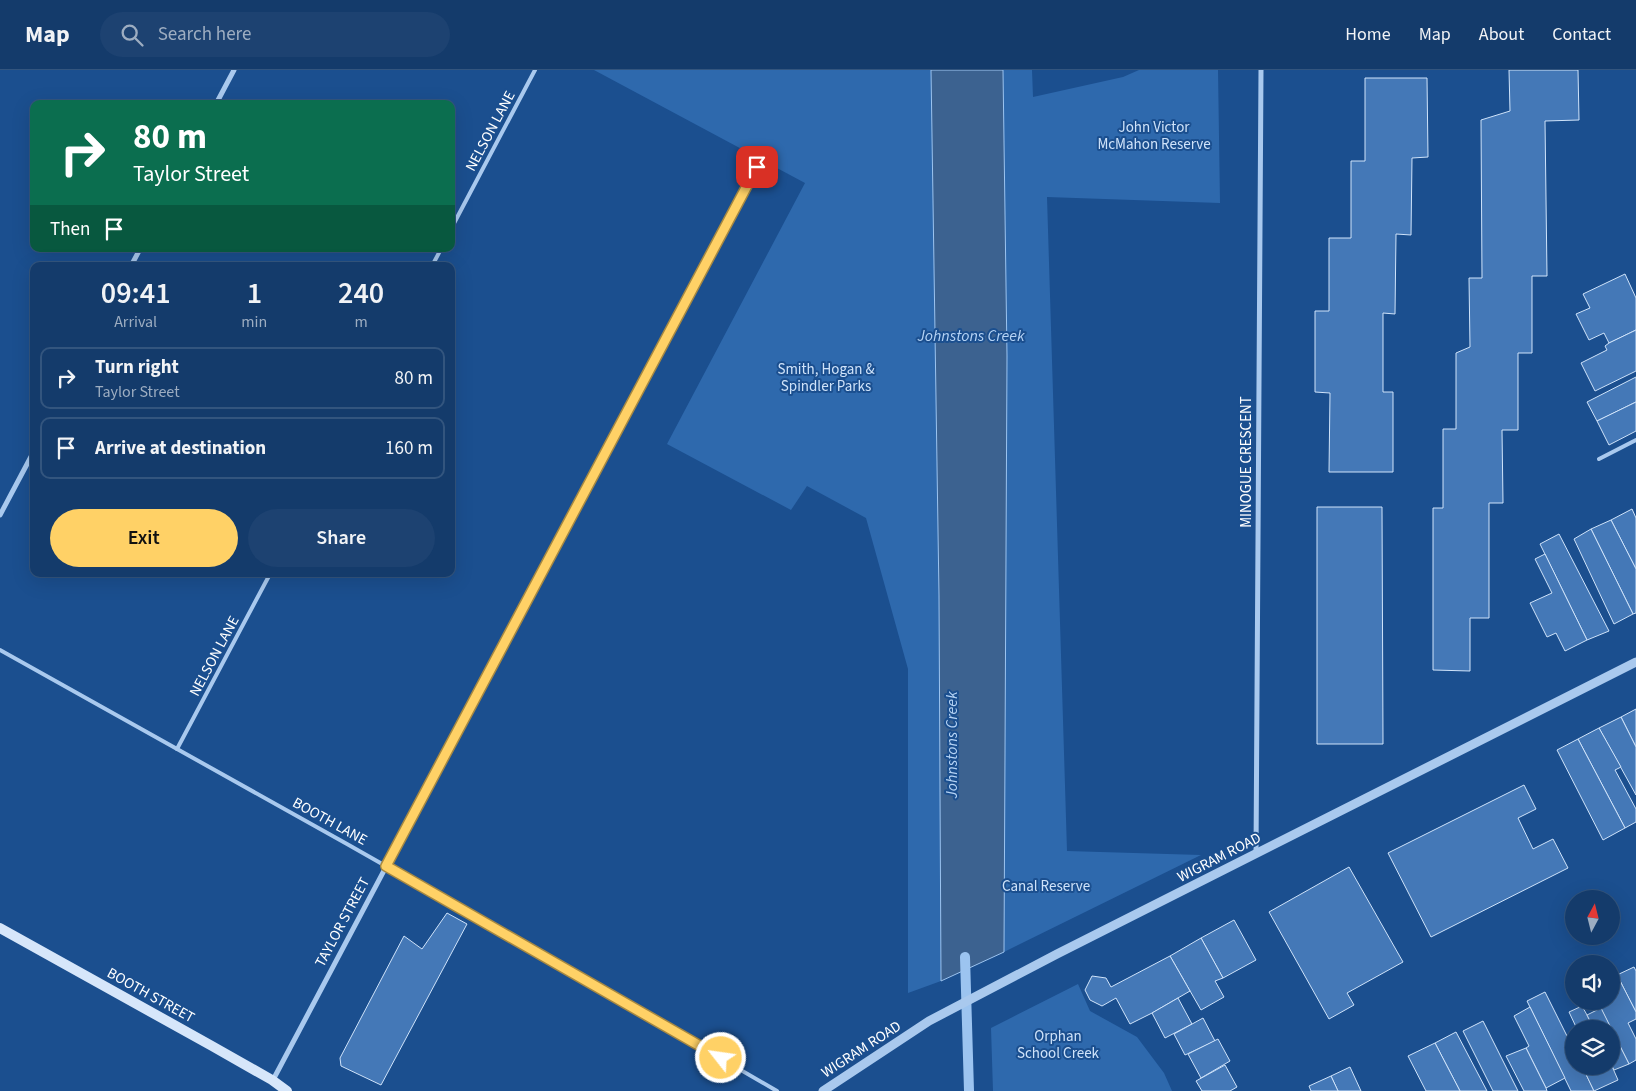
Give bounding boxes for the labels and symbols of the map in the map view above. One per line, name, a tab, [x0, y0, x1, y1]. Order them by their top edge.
street label: NELSON LANE	[460, 87, 520, 175]
park label: John Victor McMahon Reserve	[1097, 117, 1211, 155]
pin	[736, 146, 778, 188]
water label: Johnstons Creek	[916, 325, 1025, 347]
park label: Smith, Hogan & Spindler Parks	[777, 359, 875, 397]
street label: MINOGUE CRESCENT	[1236, 396, 1257, 528]
street label: NELSON LANE	[184, 612, 244, 700]
water label: Johnstons Creek	[941, 691, 963, 800]
street label: BOOTH LANE	[289, 792, 371, 851]
street label: WIGRAM ROAD	[1174, 827, 1265, 888]
street label: TAYLOR STREET	[310, 874, 375, 971]
park label: Canal Reserve	[1002, 876, 1090, 897]
north arrow	[1565, 890, 1620, 945]
street label: BOOTH STREET	[103, 963, 198, 1028]
street label: WIGRAM ROAD	[817, 1016, 905, 1083]
park label: Orphan School Creek	[1017, 1026, 1100, 1064]
position arrow	[694, 1031, 746, 1083]

